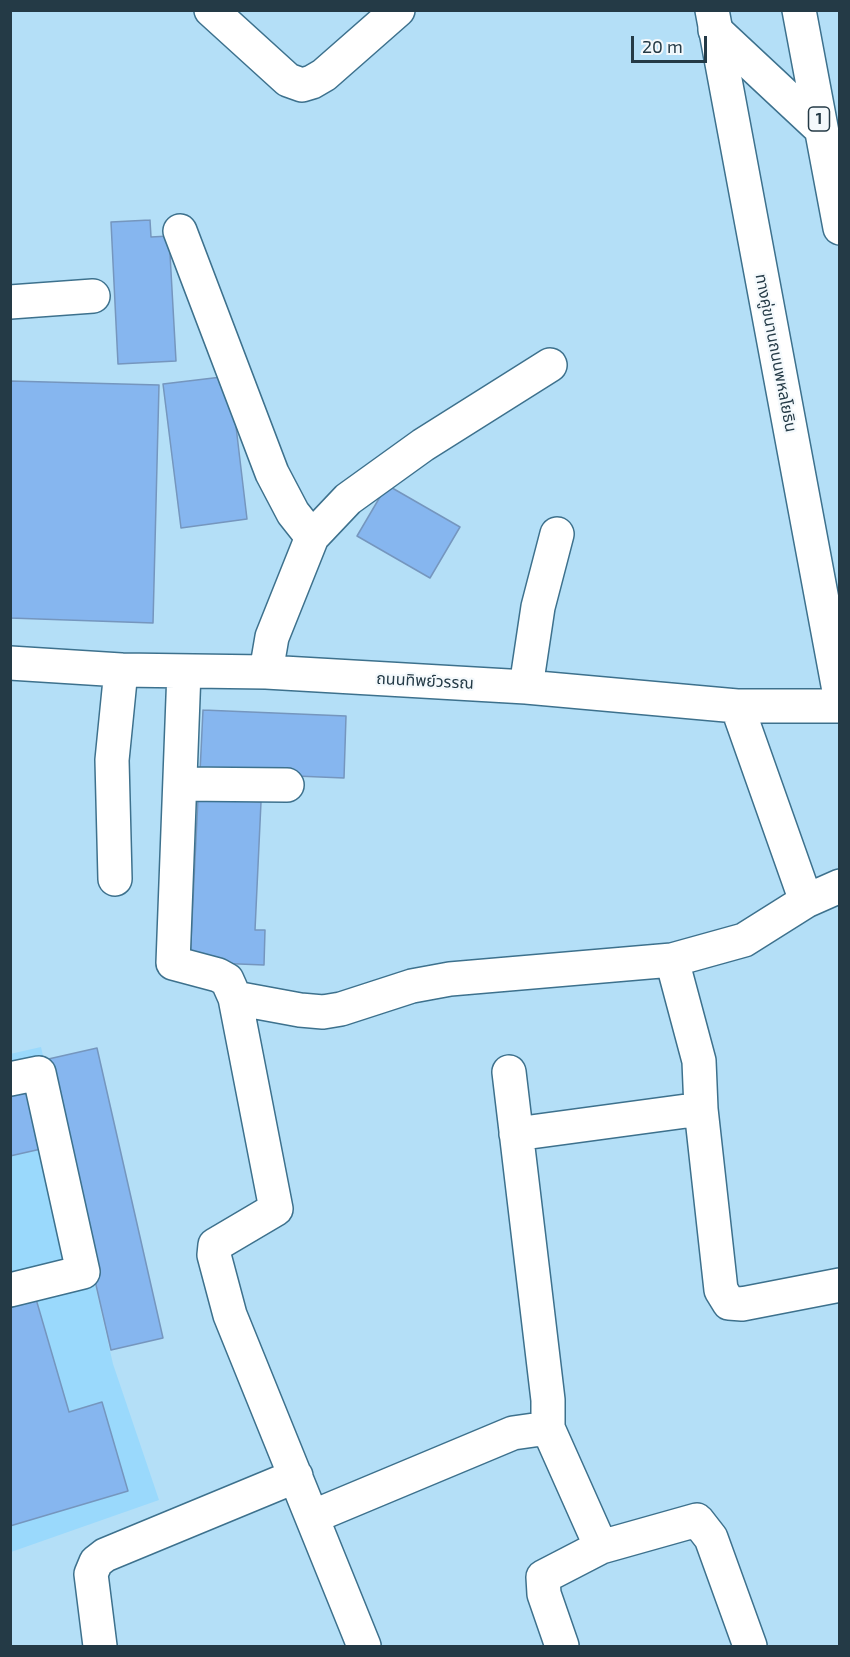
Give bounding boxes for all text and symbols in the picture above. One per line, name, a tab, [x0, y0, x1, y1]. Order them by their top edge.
scale bar	[634, 24, 710, 62]
text: 20 m	[642, 35, 683, 57]
road number: 1	[808, 107, 830, 131]
street label: ทางคู่ขนานถนนพหลโยธิน	[751, 272, 801, 434]
street label: ถนนทิพย์วรรณ	[376, 669, 474, 693]

